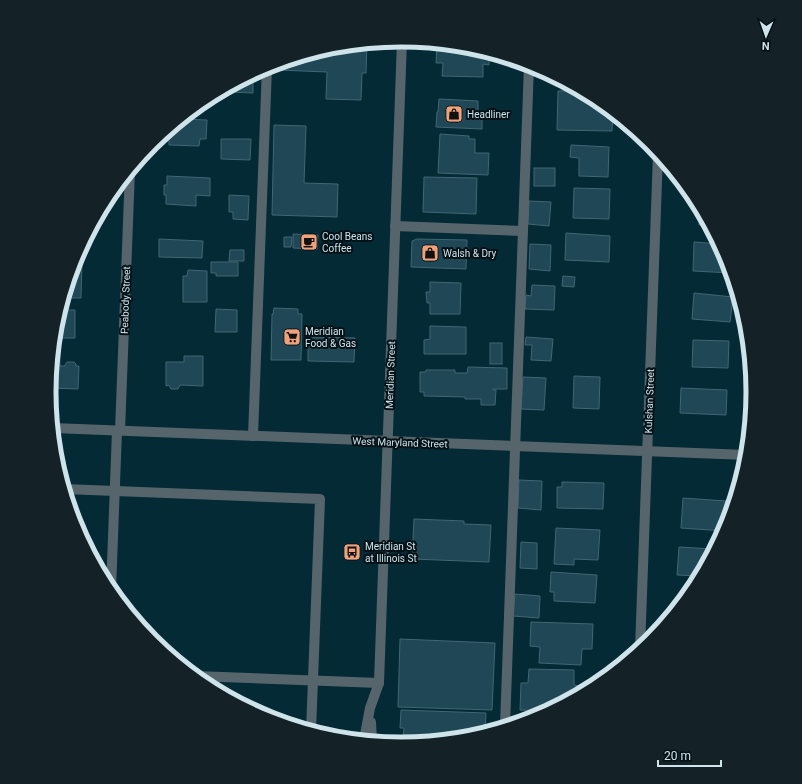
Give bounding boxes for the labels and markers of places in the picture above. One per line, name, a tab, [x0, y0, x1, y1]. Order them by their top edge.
shop icon: Headliner	[444, 104, 464, 124]
place label: Headliner	[467, 109, 510, 120]
place label: Cool Beans Coffee	[322, 231, 372, 254]
cafe icon: Cool Beans Coffee	[299, 232, 319, 252]
shop icon: Walsh & Dry	[420, 243, 440, 263]
place label: Walsh & Dry	[443, 248, 496, 259]
place label: Meridian Food & Gas	[305, 326, 356, 349]
supermarket icon: Meridian Food & Gas	[282, 327, 302, 347]
place label: Meridian St at Illinois St	[365, 541, 417, 564]
bus stop icon: Meridian St at Illinois St	[342, 542, 362, 562]

